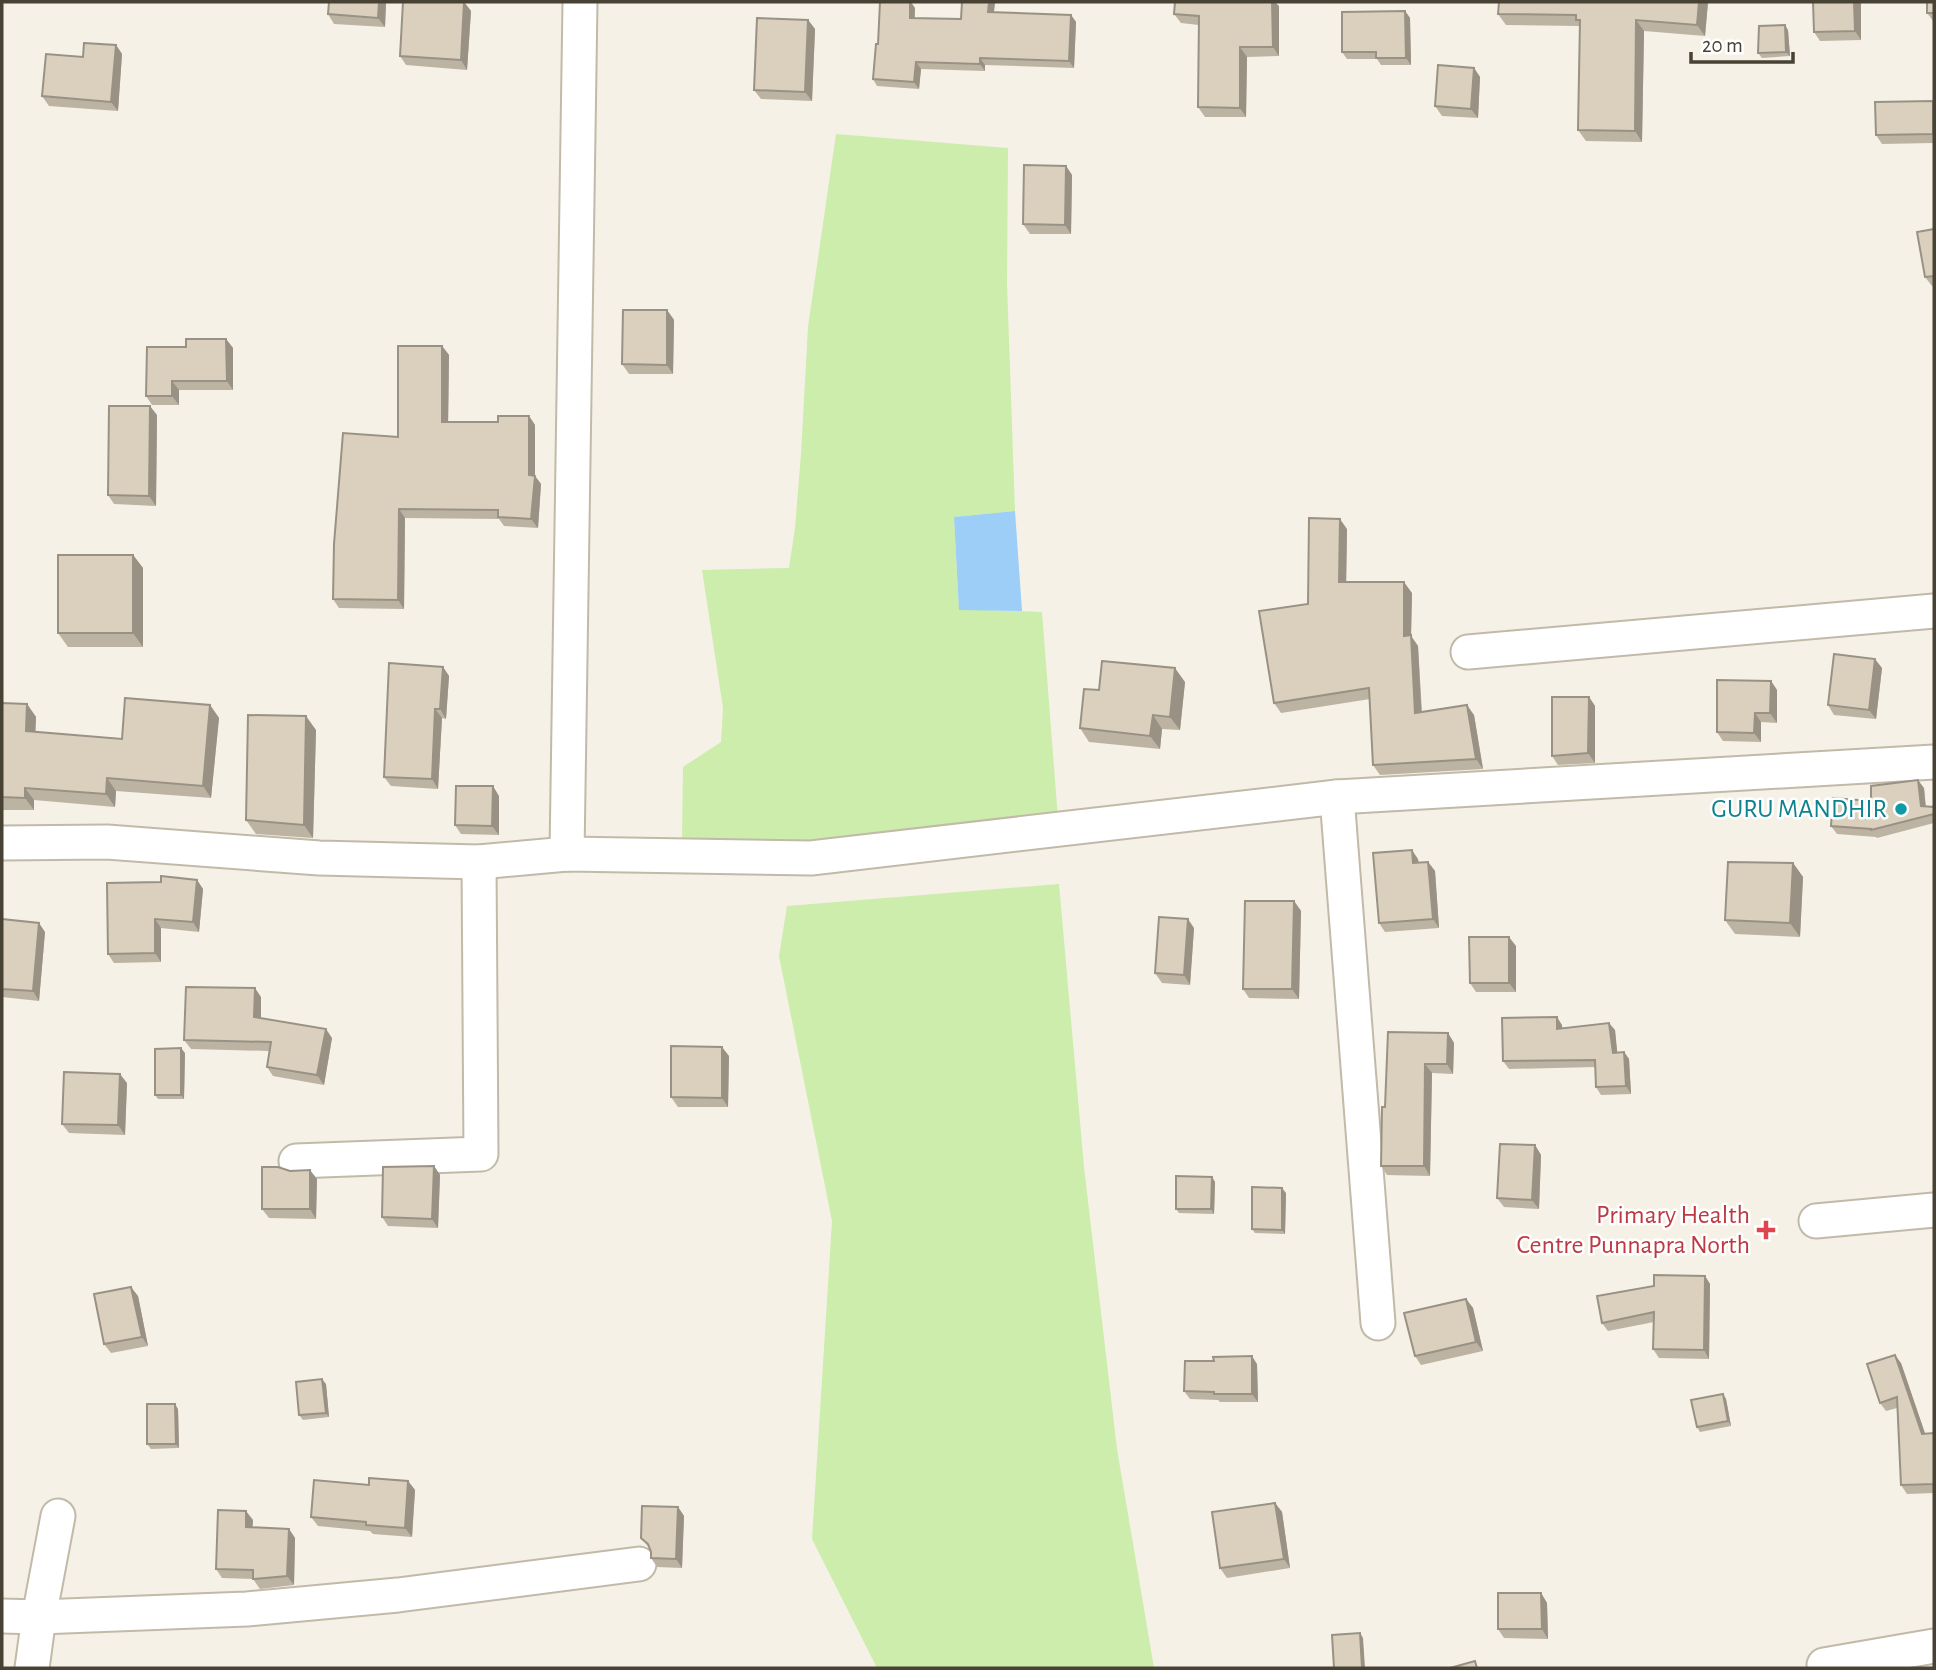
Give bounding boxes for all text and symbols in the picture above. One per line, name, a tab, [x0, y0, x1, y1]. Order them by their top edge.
scale bar	[1691, 21, 1792, 65]
text: 20 m	[1702, 35, 1743, 56]
place label: GURU MANDHIR	[1711, 796, 1887, 822]
marker: GURU MANDHIR	[1893, 801, 1909, 817]
place label: Primary Health Centre Punnapra North	[1517, 1202, 1750, 1258]
marker: Primary Health Centre Punnapra North	[1756, 1220, 1776, 1240]

